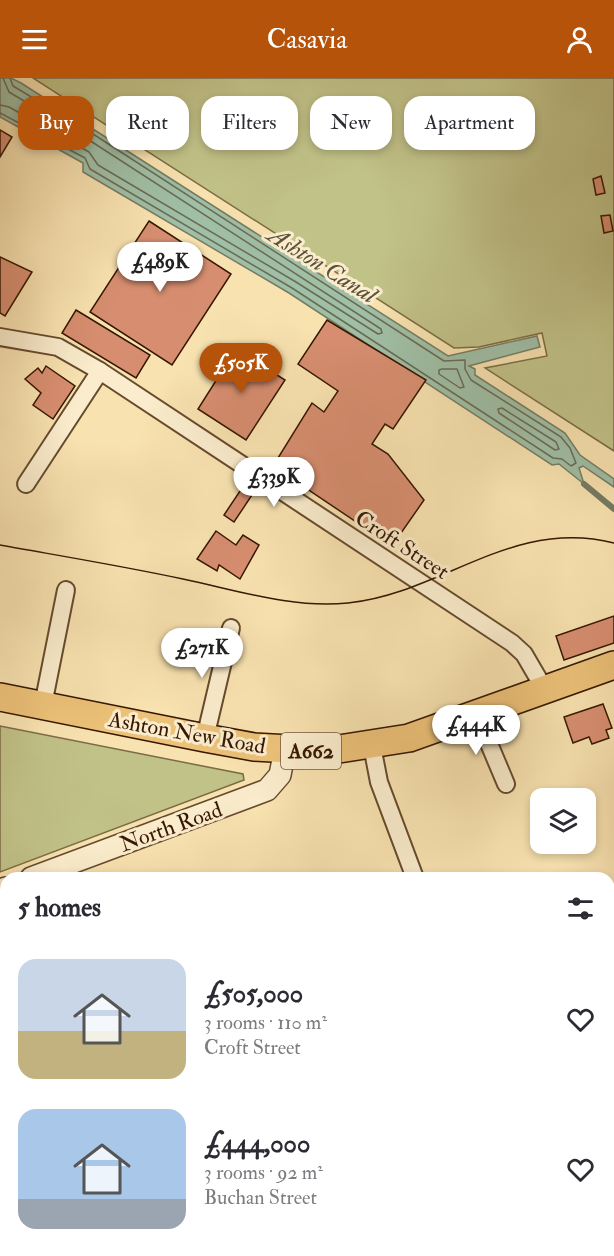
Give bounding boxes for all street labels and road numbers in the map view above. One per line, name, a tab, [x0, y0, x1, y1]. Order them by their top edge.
street label: Croft Street	[350, 504, 454, 586]
street label: Ashton New Road	[105, 705, 268, 761]
road number: A662	[281, 733, 341, 769]
street label: North Road	[116, 795, 226, 858]

